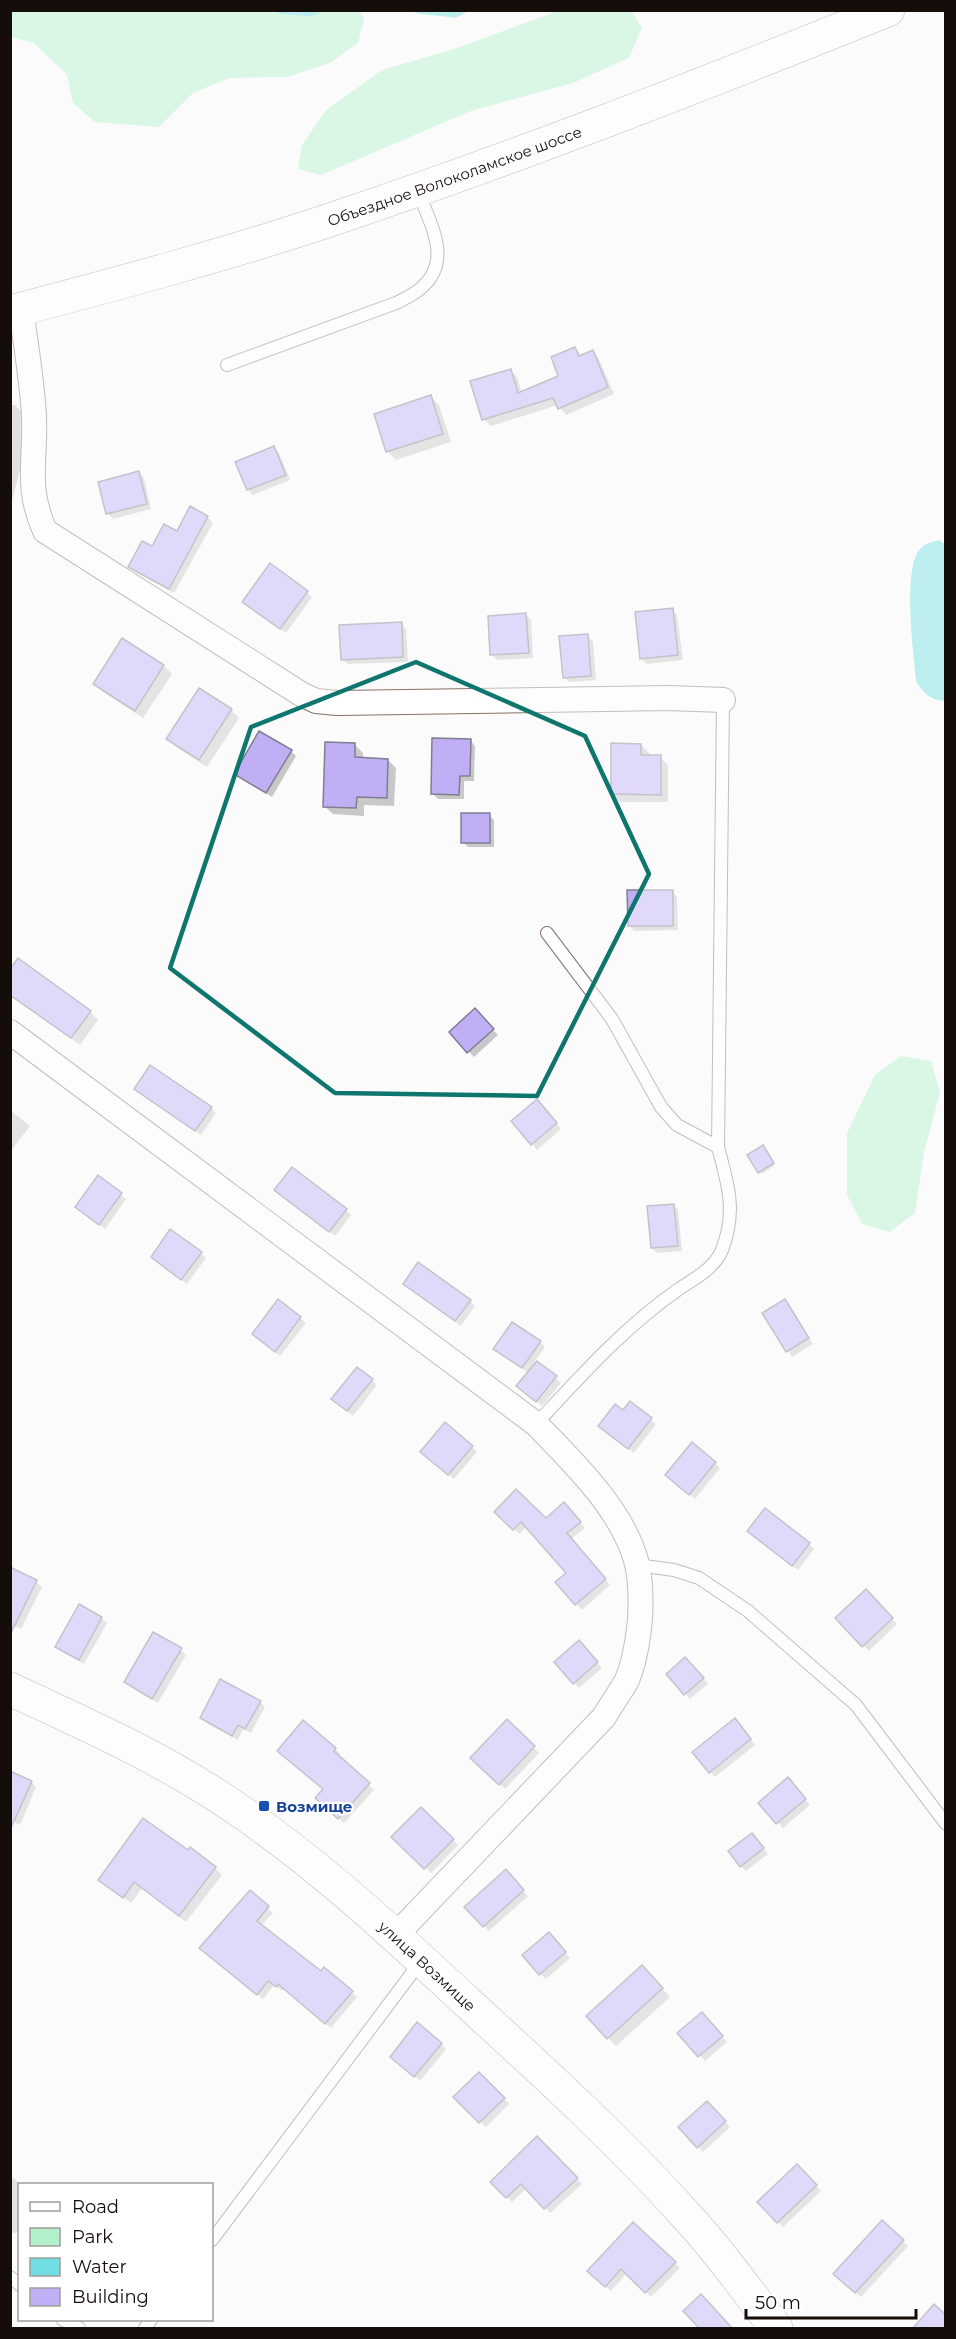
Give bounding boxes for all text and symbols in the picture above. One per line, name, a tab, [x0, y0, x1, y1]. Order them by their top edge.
street label: Объездное Волоколамское шоссе	[325, 121, 584, 230]
place label: Возмище	[276, 1797, 353, 1816]
marker: Возмище	[257, 1799, 271, 1813]
street label: улица Возмище	[374, 1916, 480, 2015]
legend	[18, 2183, 213, 2321]
text: Road	[72, 2196, 119, 2218]
text: Park	[72, 2226, 113, 2248]
text: Water	[72, 2256, 127, 2278]
scale bar	[746, 2282, 916, 2320]
text: Building	[72, 2286, 149, 2308]
text: 50 m	[755, 2292, 801, 2314]

